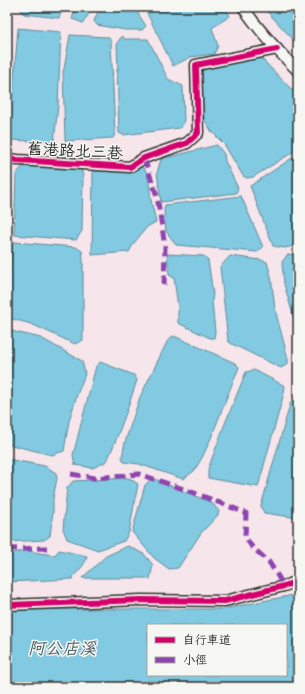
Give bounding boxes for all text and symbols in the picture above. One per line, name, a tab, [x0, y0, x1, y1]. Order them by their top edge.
street label: 舊港路北三巷	[27, 139, 123, 163]
legend	[147, 624, 287, 676]
text: 自行車道	[183, 632, 231, 648]
water label: 阿公店溪	[28, 638, 97, 659]
text: 小徑	[183, 652, 207, 668]

